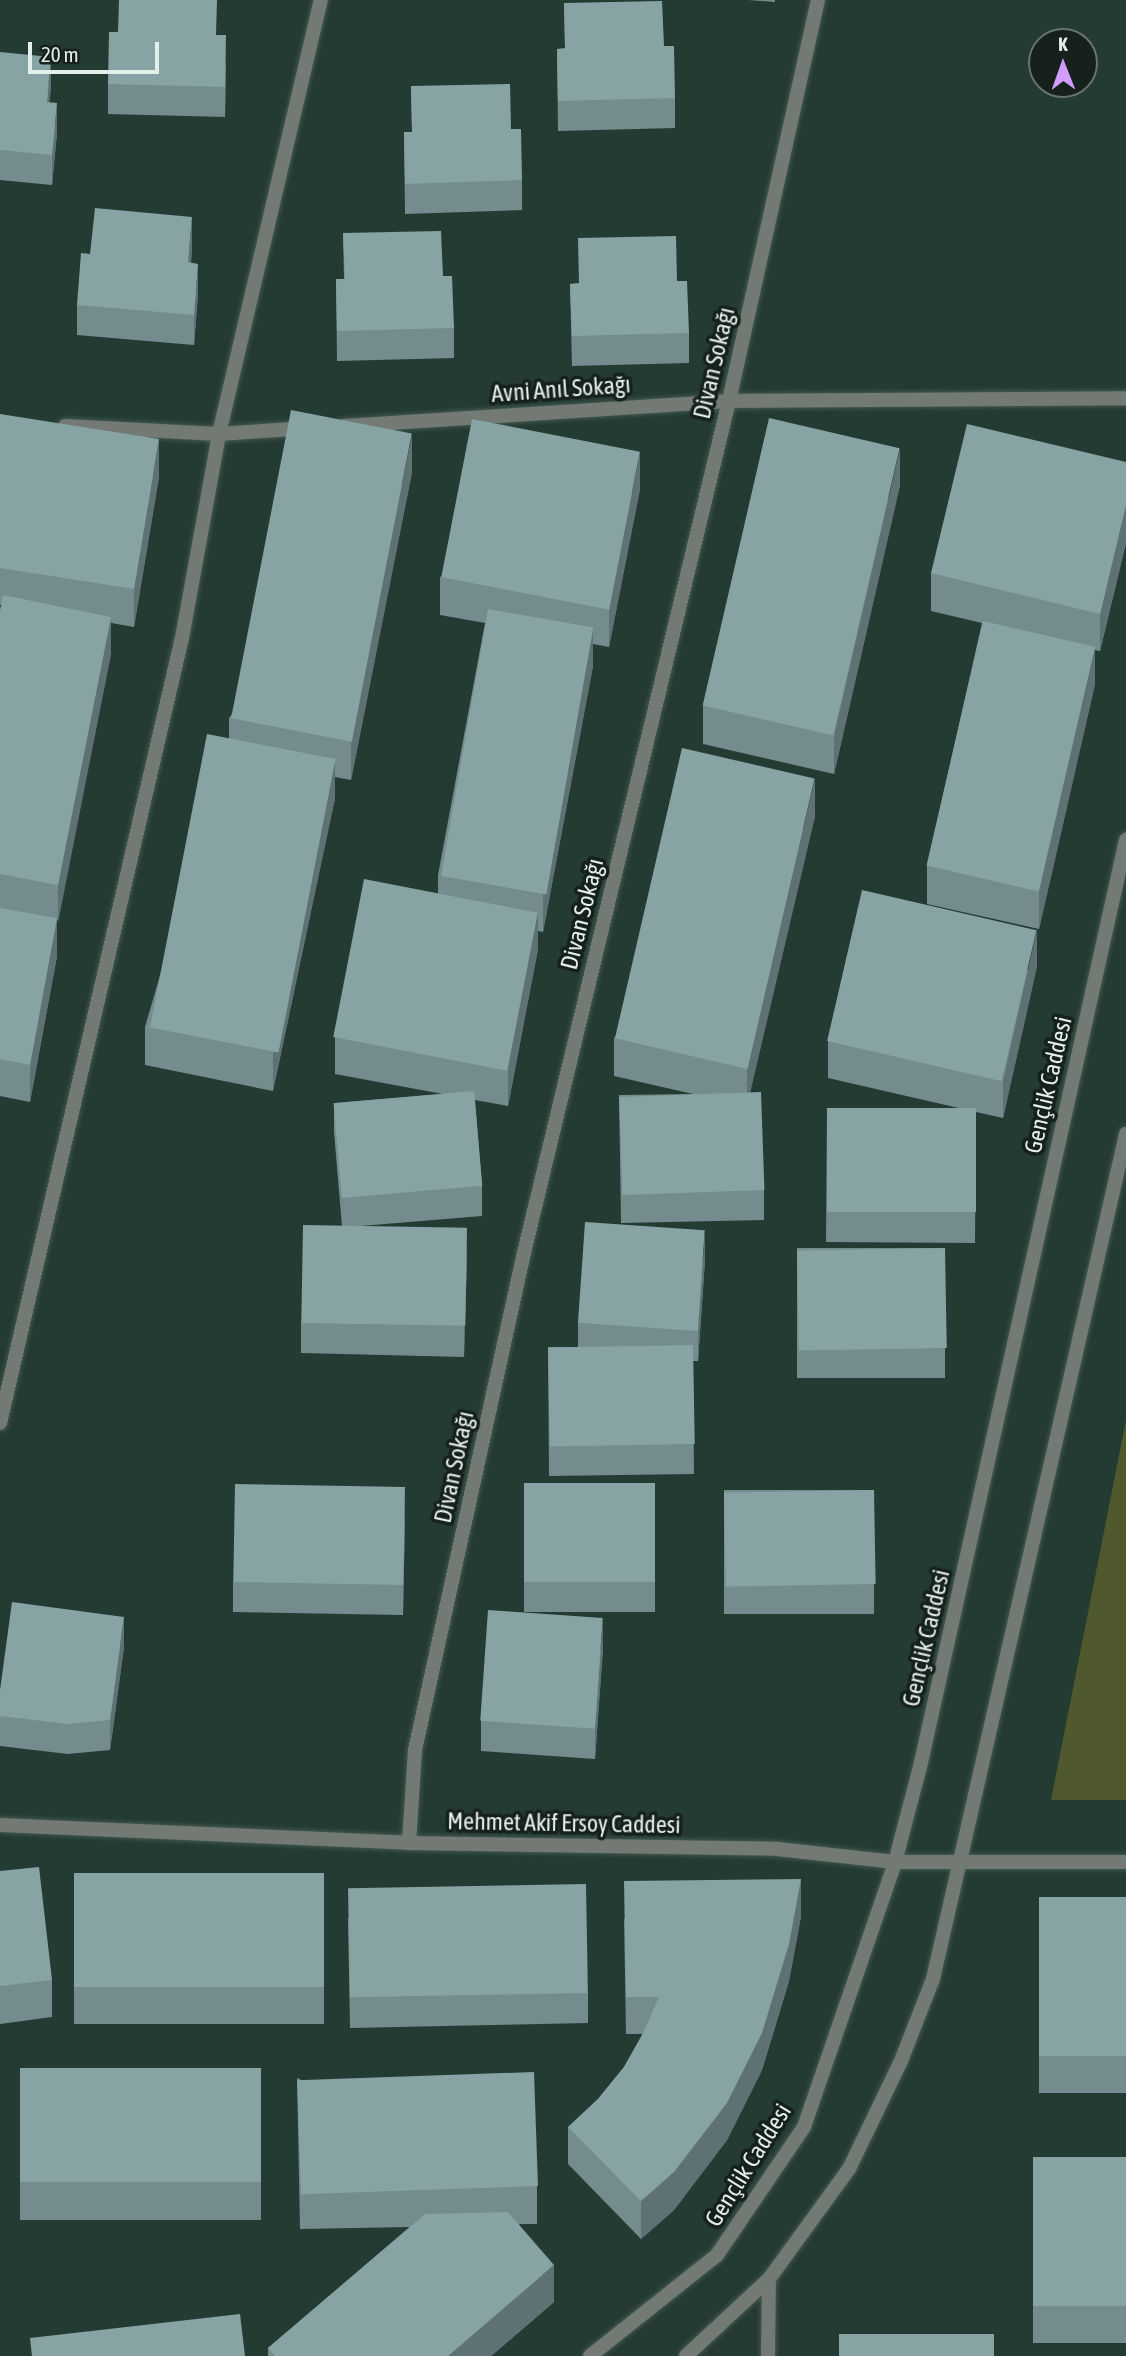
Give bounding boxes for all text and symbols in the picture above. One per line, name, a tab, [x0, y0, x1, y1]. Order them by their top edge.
scale bar	[32, 28, 163, 72]
north arrow	[1028, 28, 1098, 98]
text: K	[1058, 33, 1068, 55]
text: 20 m	[41, 42, 79, 66]
street label: Divan Sokağı	[687, 304, 741, 422]
street label: Avni Anıl Sokağı	[490, 370, 632, 408]
street label: Divan Sokağı	[554, 855, 610, 973]
street label: Gençlik Caddesi	[1018, 1014, 1078, 1156]
street label: Divan Sokağı	[428, 1408, 480, 1526]
street label: Gençlik Caddesi	[896, 1567, 956, 1709]
street label: Mehmet Akif Ersoy Caddesi	[447, 1807, 681, 1839]
street label: Gençlik Caddesi	[699, 2098, 797, 2232]

